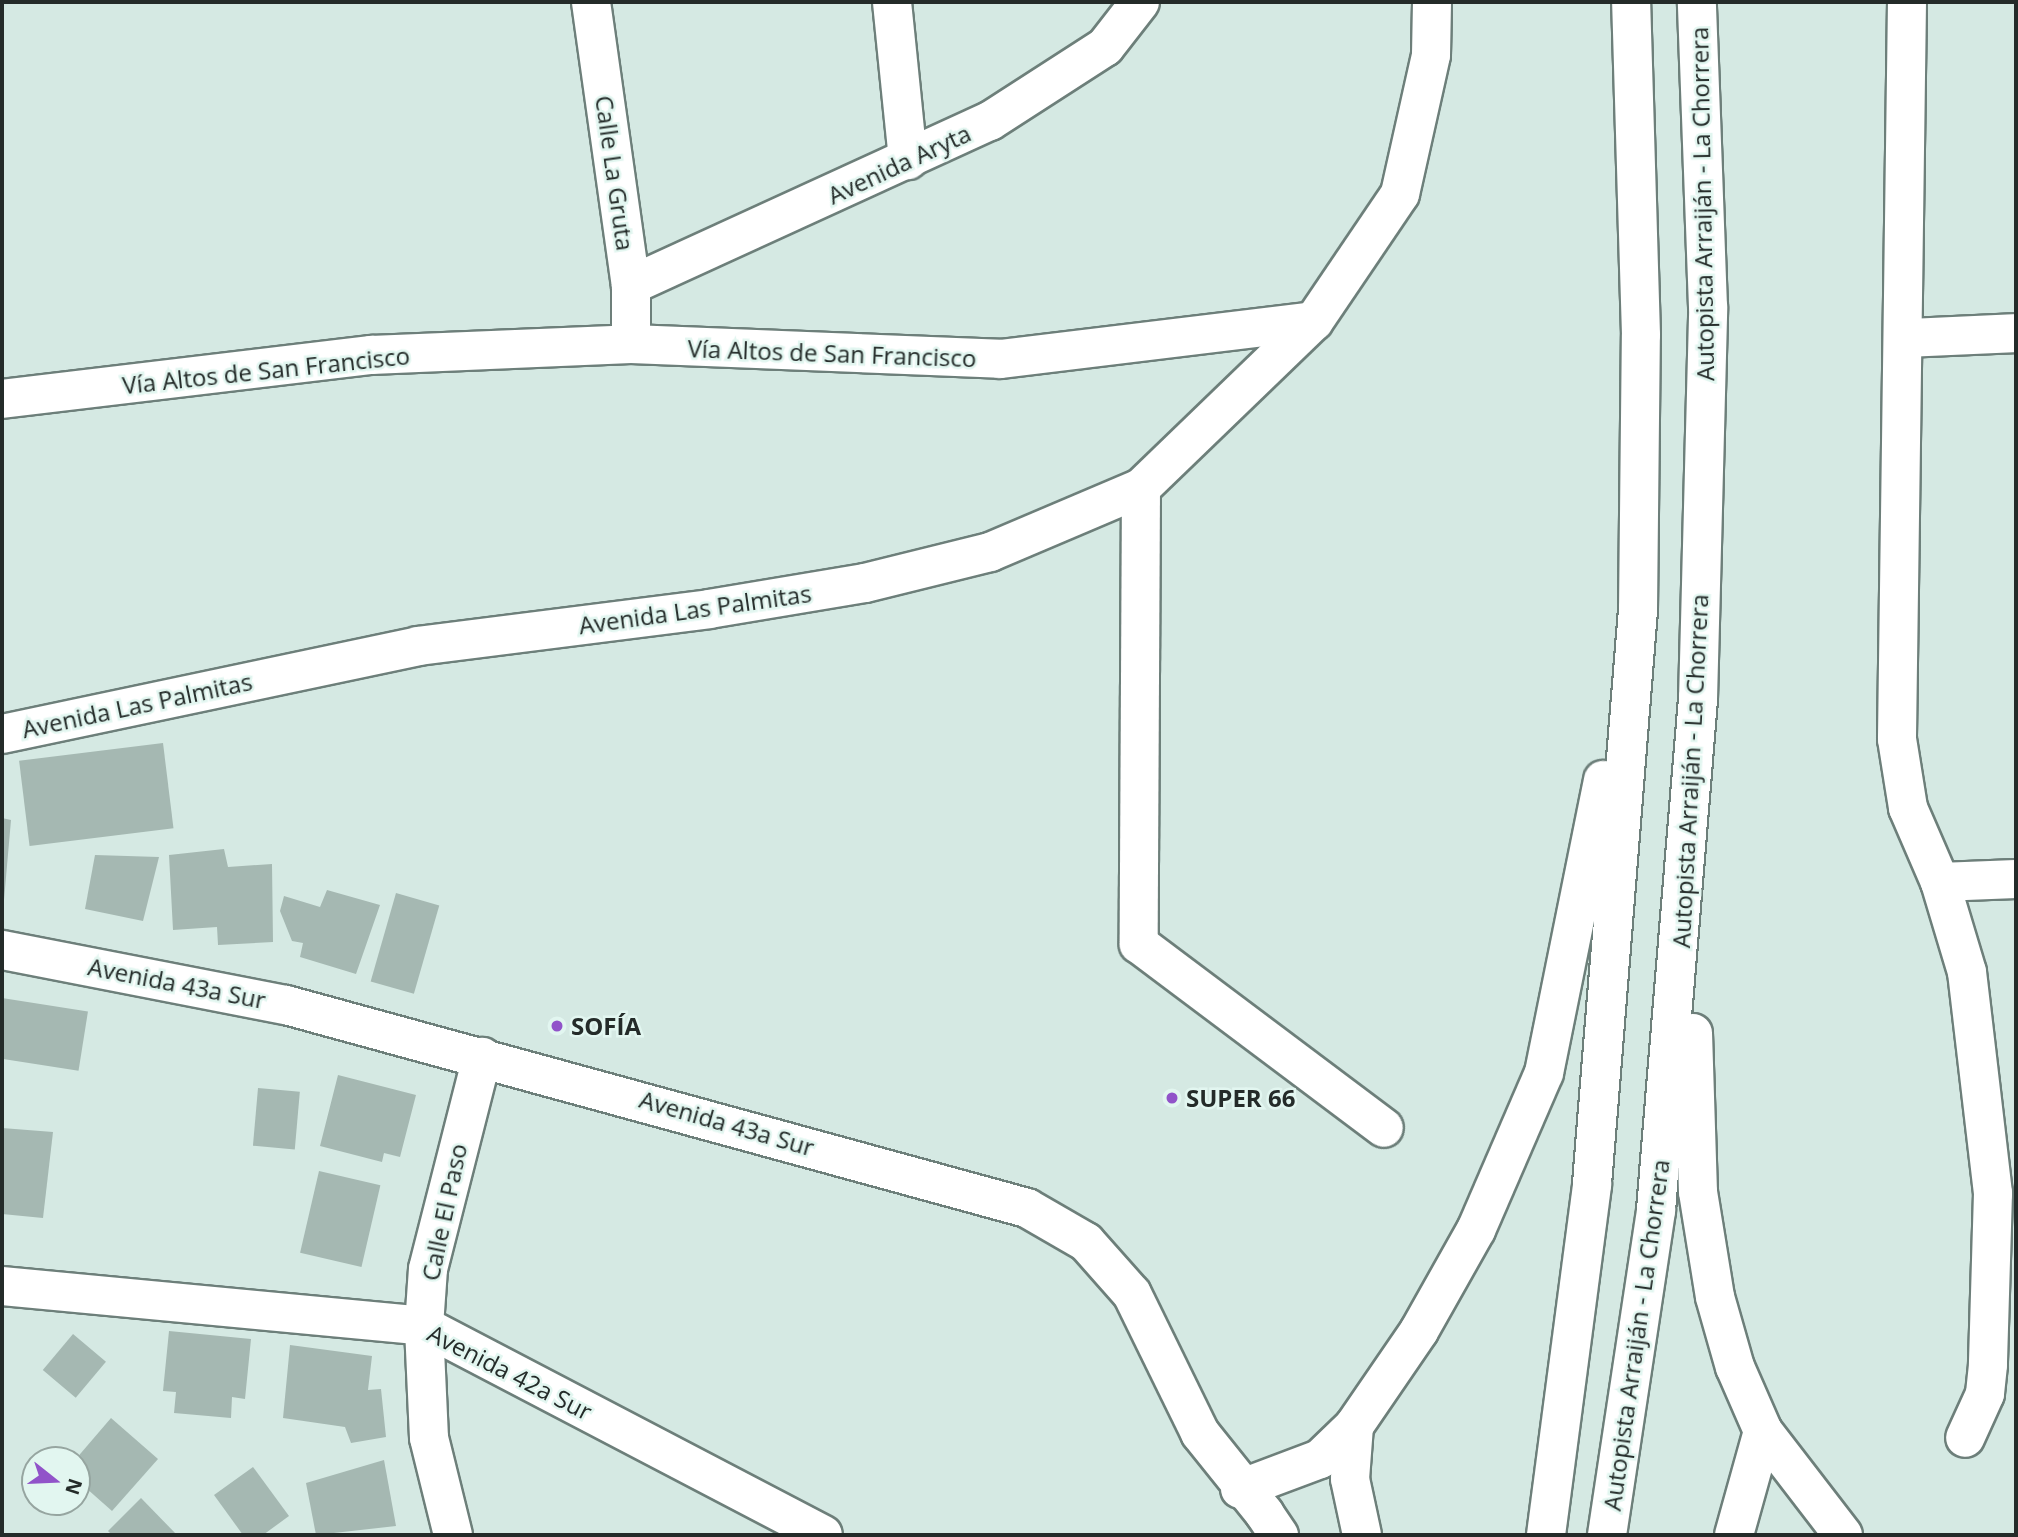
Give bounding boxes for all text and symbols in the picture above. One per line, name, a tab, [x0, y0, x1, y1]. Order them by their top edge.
street label: Autopista Arraiján - La Chorrera	[1685, 27, 1719, 381]
street label: Calle La Gruta	[590, 94, 640, 252]
street label: Avenida Aryta	[823, 118, 975, 210]
street label: Vía Altos de San Francisco	[687, 334, 977, 372]
street label: Vía Altos de San Francisco	[121, 341, 411, 399]
street label: Avenida Las Palmitas	[577, 578, 813, 640]
street label: Autopista Arraiján - La Chorrera	[1666, 593, 1714, 949]
street label: Avenida Las Palmitas	[19, 667, 255, 743]
street label: Avenida 43a Sur	[86, 952, 268, 1014]
place label: SOFÍA	[571, 1012, 641, 1040]
marker: SOFÍA	[549, 1018, 565, 1034]
street label: Avenida 43a Sur	[636, 1084, 818, 1162]
place label: SUPER 66	[1186, 1084, 1295, 1112]
marker: SUPER 66	[1164, 1090, 1180, 1106]
street label: Calle El Paso	[415, 1141, 473, 1283]
street label: Autopista Arraiján - La Chorrera	[1597, 1158, 1675, 1512]
street label: Avenida 42a Sur	[423, 1318, 597, 1426]
north arrow	[21, 1446, 91, 1516]
text: N	[59, 1475, 89, 1498]

